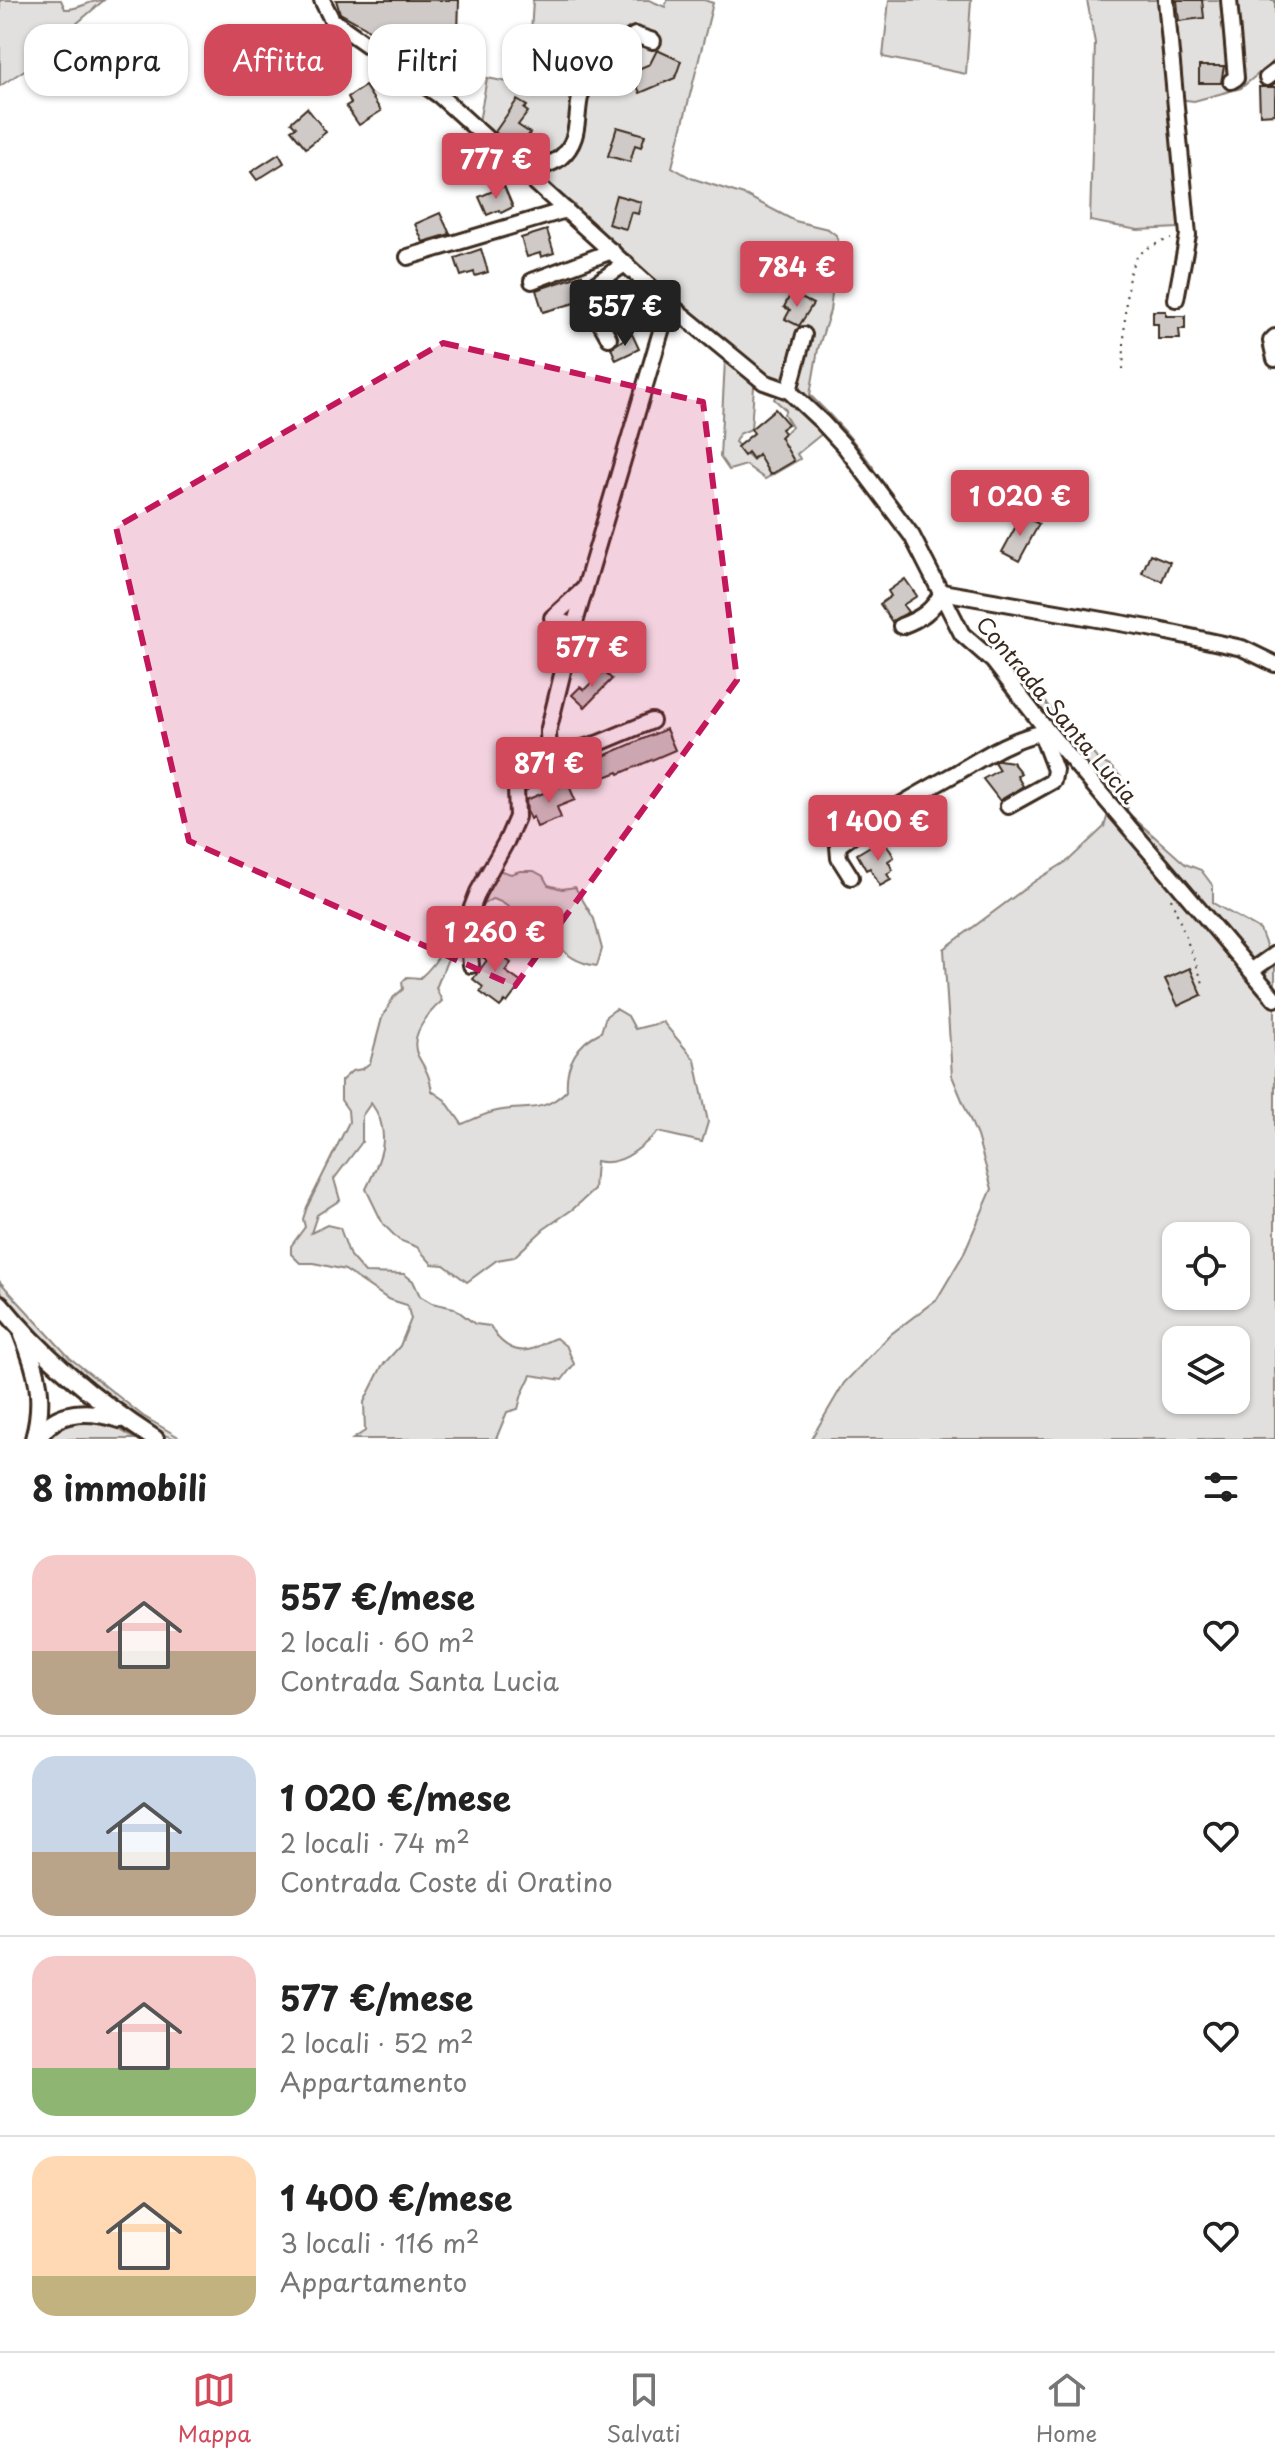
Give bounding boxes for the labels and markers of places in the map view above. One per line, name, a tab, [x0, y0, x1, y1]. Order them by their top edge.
pin: 777 €	[440, 133, 552, 201]
pin: 784 €	[741, 241, 853, 309]
pin: 557 €	[569, 280, 681, 348]
pin: 1 020 €	[946, 470, 1094, 538]
pin: 577 €	[536, 621, 648, 689]
pin: 871 €	[493, 737, 605, 805]
pin: 1 400 €	[804, 795, 952, 863]
pin: 1 260 €	[421, 906, 569, 974]

